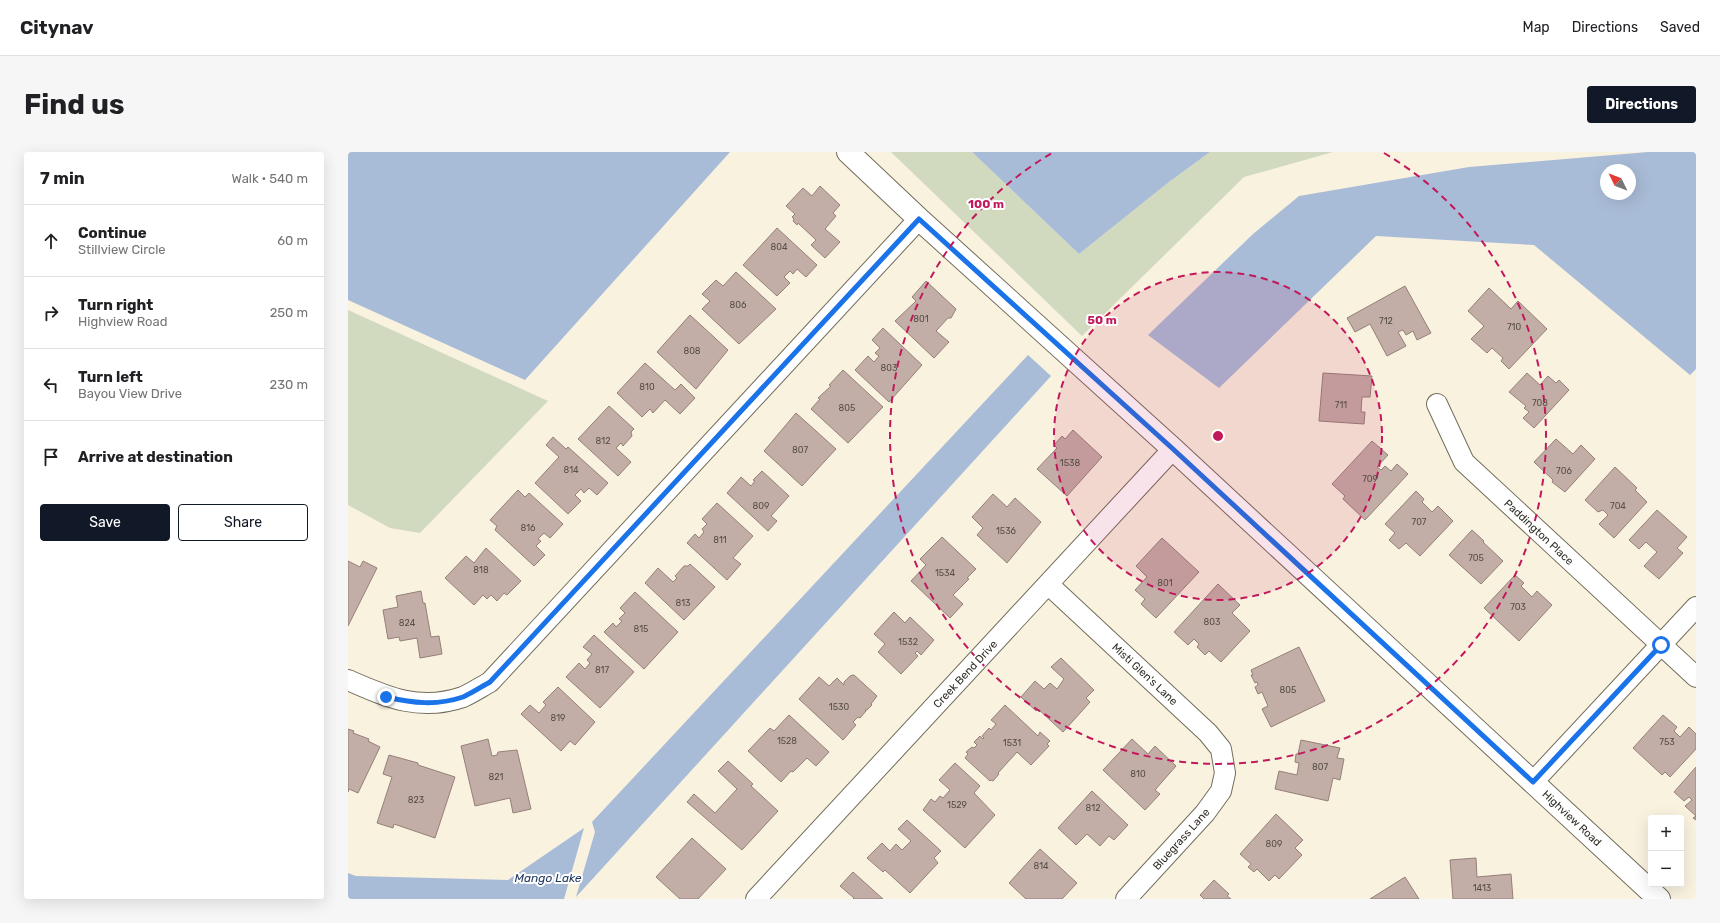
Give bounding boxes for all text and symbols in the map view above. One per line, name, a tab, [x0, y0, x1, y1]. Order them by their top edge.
text: Citynav	[20, 16, 93, 39]
text: Map	[1523, 19, 1550, 36]
text: Directions	[1572, 19, 1638, 36]
text: Saved	[1660, 19, 1700, 36]
button: Directions	[1587, 86, 1696, 123]
text: Find us	[24, 88, 124, 121]
north arrow	[1600, 164, 1636, 200]
text: 7 min	[40, 168, 85, 188]
text: Walk · 540 m	[232, 171, 308, 186]
text: 100 m	[968, 197, 1004, 211]
text: Continue	[78, 224, 147, 242]
icon: ahead	[40, 230, 62, 252]
text: 60 m	[277, 233, 308, 248]
text: Stillview Circle	[78, 242, 166, 257]
house number: 804	[770, 242, 788, 252]
text: Turn right	[78, 296, 153, 314]
house number: 806	[730, 300, 747, 310]
icon: right	[40, 302, 62, 324]
text: 250 m	[270, 305, 308, 320]
text: 50 m	[1087, 313, 1117, 327]
text: Highview Road	[78, 314, 168, 329]
house number: 801	[913, 314, 929, 324]
house number: 712	[1379, 316, 1393, 326]
house number: 710	[1507, 322, 1521, 332]
house number: 808	[683, 346, 701, 356]
house number: 803	[881, 363, 897, 373]
text: Turn left	[78, 368, 143, 386]
icon: left	[40, 374, 62, 396]
text: 230 m	[270, 377, 308, 392]
house number: 810	[639, 382, 655, 392]
text: Bayou View Drive	[78, 386, 182, 401]
house number: 708	[1532, 398, 1548, 408]
house number: 711	[1335, 400, 1347, 410]
house number: 805	[839, 403, 855, 413]
centre of rings	[1211, 429, 1225, 443]
house number: 812	[596, 436, 610, 446]
house number: 807	[792, 445, 808, 455]
icon: arrive	[40, 446, 62, 468]
text: Arrive at destination	[78, 448, 233, 466]
house number: 1538	[1060, 458, 1080, 468]
house number: 814	[563, 465, 579, 475]
house number: 706	[1556, 466, 1572, 476]
house number: 709	[1362, 474, 1378, 484]
street label: Paddington Place	[1501, 497, 1576, 568]
house number: 809	[753, 501, 769, 511]
house number: 704	[1610, 501, 1626, 511]
button: Save	[40, 504, 170, 541]
button: Share	[178, 504, 308, 541]
house number: 707	[1412, 517, 1427, 527]
house number: 816	[520, 523, 536, 533]
house number: 1536	[996, 526, 1017, 536]
house number: 811	[713, 535, 727, 545]
house number: 705	[1468, 553, 1484, 563]
house number: 818	[473, 565, 489, 575]
house number: 1534	[935, 568, 956, 578]
house number: 801	[1157, 578, 1173, 588]
house number: 813	[676, 598, 691, 608]
house number: 703	[1510, 602, 1526, 612]
house number: 803	[1204, 617, 1220, 627]
house number: 824	[399, 618, 416, 628]
house number: 815	[634, 624, 648, 634]
route start	[1652, 636, 1670, 654]
house number: 1532	[898, 637, 918, 647]
street label: Creek Bend Drive	[931, 638, 1000, 711]
street label: Misti Glen's Lane	[1109, 641, 1180, 708]
house number: 817	[595, 665, 609, 675]
house number: 805	[1280, 685, 1296, 695]
route end	[377, 688, 395, 706]
house number: 1530	[829, 702, 849, 712]
house number: 819	[551, 713, 565, 723]
house number: 1528	[777, 736, 797, 746]
house number: 753	[1659, 737, 1675, 747]
house number: 1531	[1003, 738, 1021, 748]
house number: 807	[1312, 762, 1328, 772]
house number: 810	[1130, 769, 1146, 779]
house number: 821	[489, 772, 504, 782]
street label: Highview Road	[1540, 788, 1604, 849]
house number: 823	[408, 795, 424, 805]
house number: 1529	[947, 800, 967, 810]
house number: 812	[1086, 803, 1100, 813]
street label: Bluegrass Lane	[1150, 806, 1212, 873]
map controls	[1648, 815, 1684, 887]
button: +	[1648, 815, 1684, 851]
house number: 809	[1266, 839, 1282, 849]
button: −	[1648, 851, 1684, 887]
house number: 814	[1033, 861, 1049, 871]
water label: Mango Lake	[514, 871, 582, 885]
house number: 1413	[1473, 883, 1491, 893]

